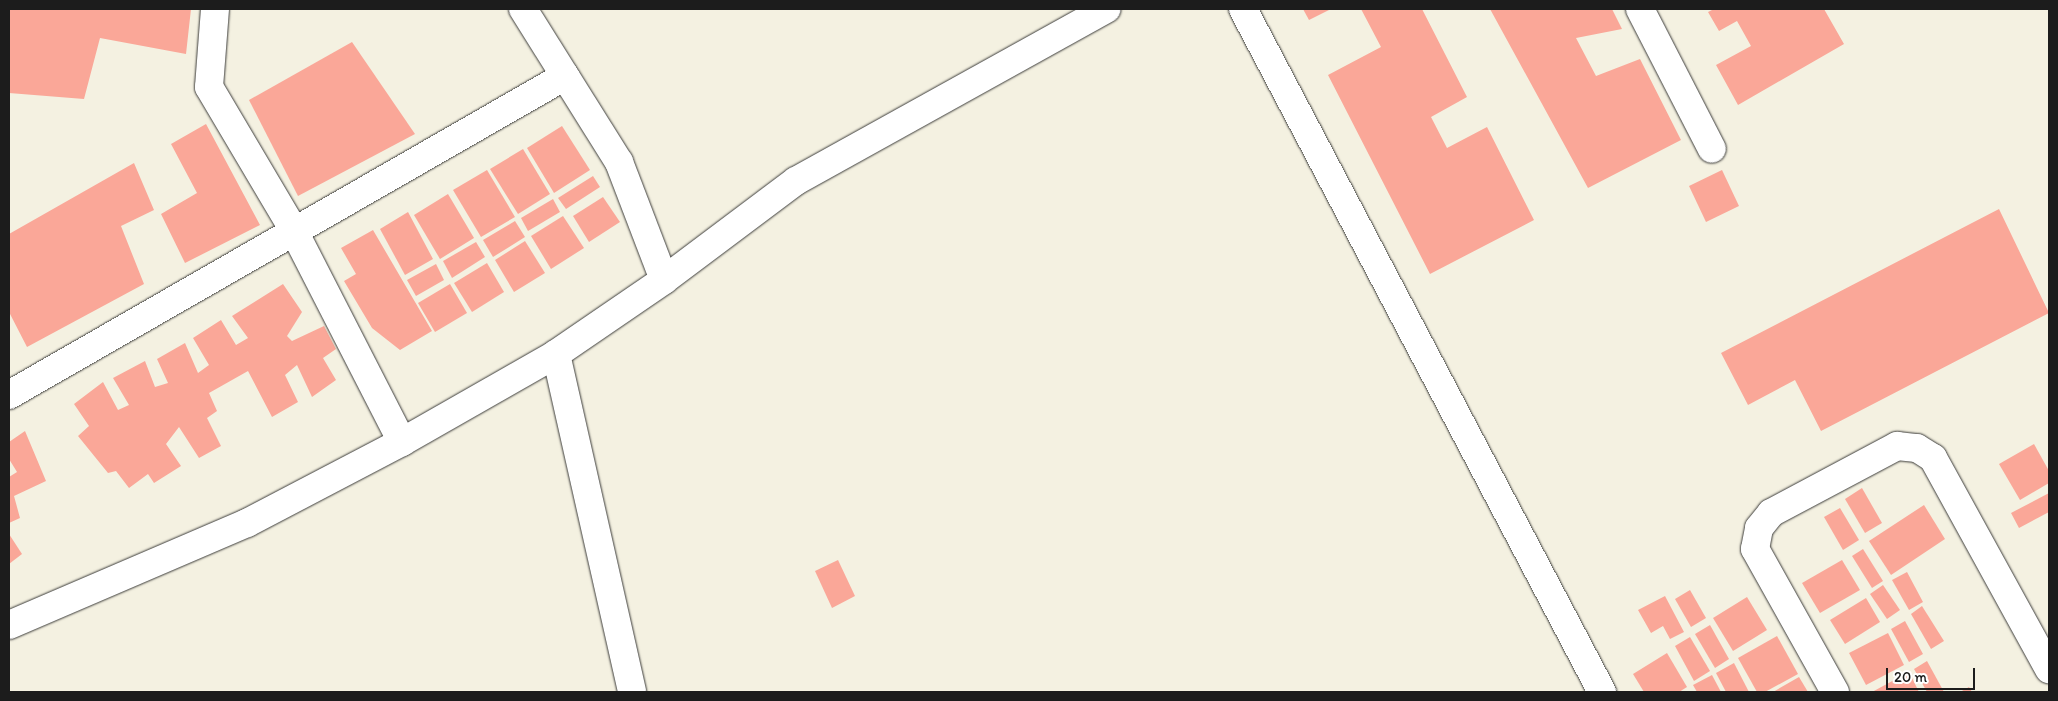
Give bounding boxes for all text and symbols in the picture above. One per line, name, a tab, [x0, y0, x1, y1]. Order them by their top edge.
scale bar	[1888, 658, 1977, 690]
text: 20 m	[1894, 668, 1927, 686]

